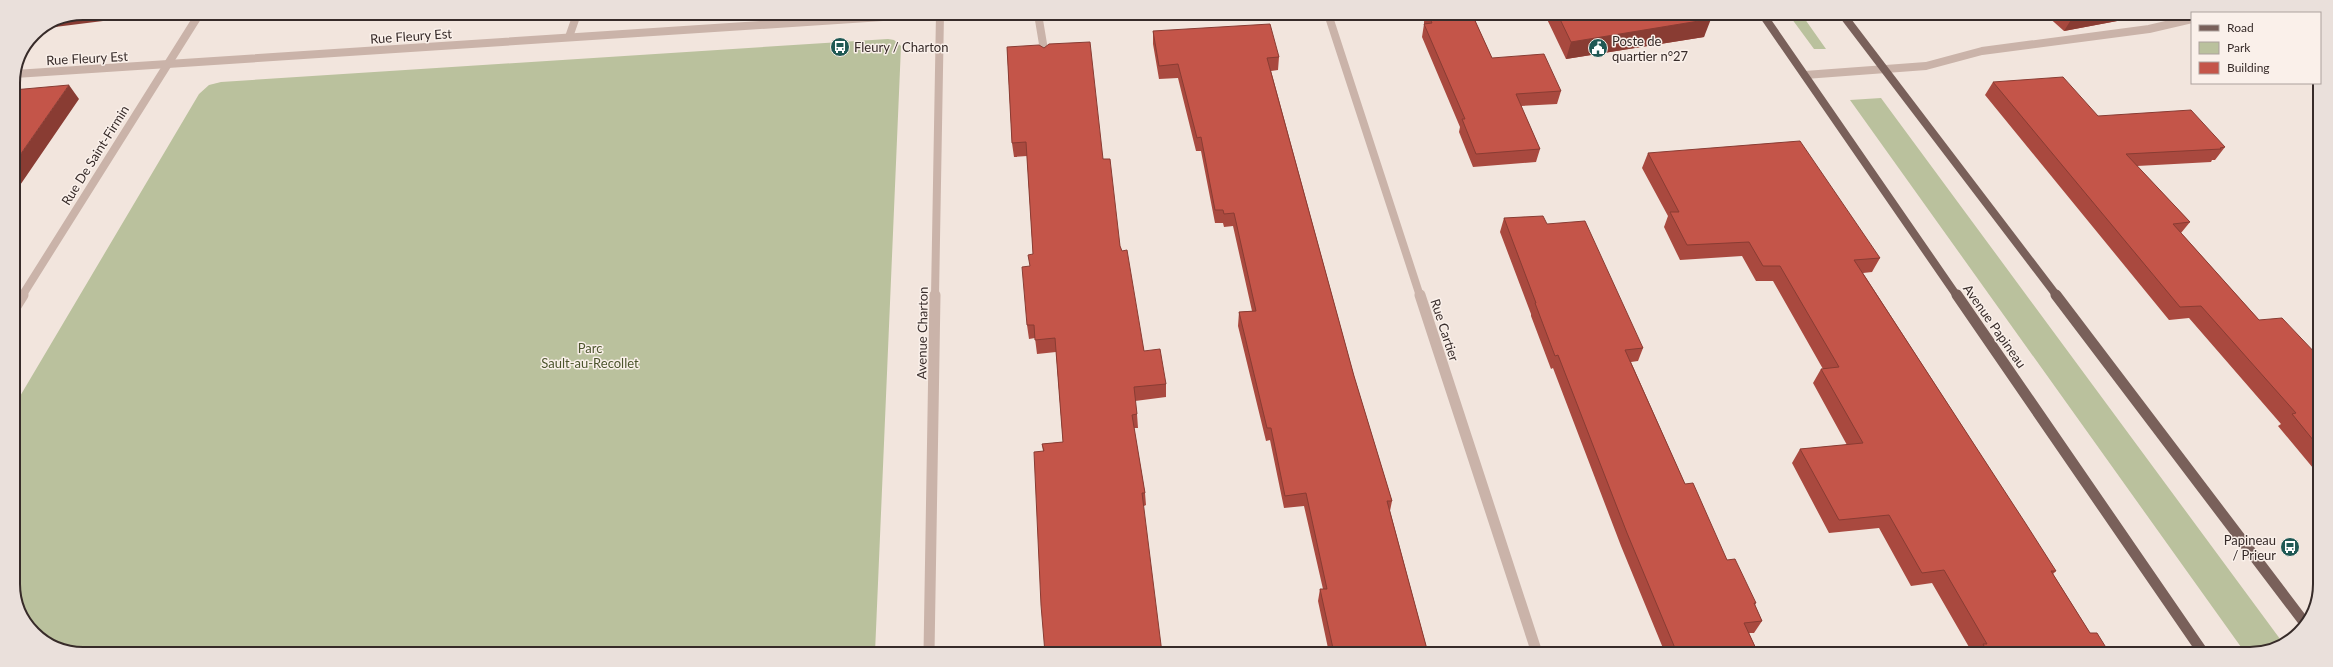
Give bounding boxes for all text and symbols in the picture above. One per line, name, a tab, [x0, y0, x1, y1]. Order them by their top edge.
legend	[2191, 12, 2321, 84]
text: Road	[2227, 20, 2254, 35]
street label: Rue Fleury Est	[370, 25, 453, 47]
place label: Poste de quartier n°27	[1612, 33, 1689, 64]
bus stop icon: Fleury / Charton	[829, 36, 851, 58]
public building icon: Poste de quartier n°27	[1587, 37, 1609, 59]
place label: Fleury / Charton	[854, 39, 948, 55]
text: Park	[2227, 40, 2251, 55]
street label: Rue Fleury Est	[46, 48, 129, 68]
text: Building	[2227, 60, 2270, 75]
street label: Rue De Saint-Firmin	[58, 102, 132, 208]
street label: Avenue Papineau	[1960, 281, 2030, 371]
street label: Avenue Charton	[913, 286, 931, 380]
street label: Rue Cartier	[1427, 297, 1463, 364]
park label: Parc Sault-au-Recollet	[541, 340, 639, 371]
place label: Papineau / Prieur	[2224, 532, 2276, 563]
bus stop icon: Papineau / Prieur	[2279, 536, 2301, 558]

